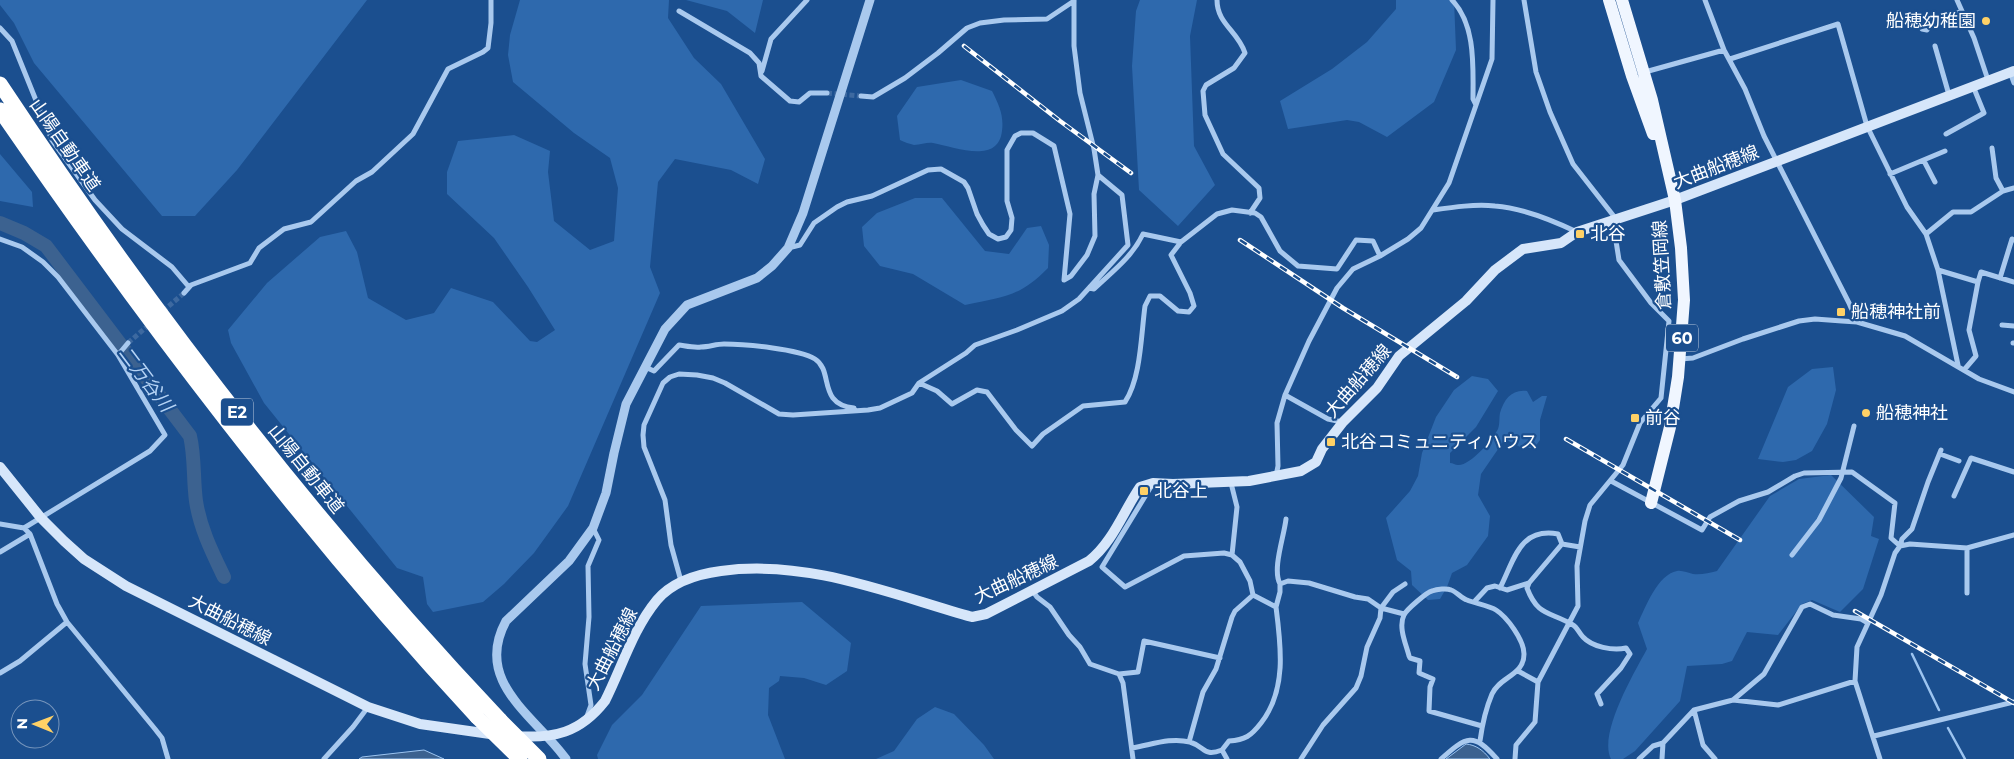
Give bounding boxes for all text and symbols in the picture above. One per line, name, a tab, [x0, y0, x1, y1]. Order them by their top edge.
place label: 船穂幼稚園	[1886, 10, 1976, 32]
marker: 船穂幼稚園	[1980, 15, 1992, 27]
street label: 山陽自動車道	[25, 94, 105, 196]
street label: 大曲船穂線	[1670, 141, 1762, 193]
street label: 倉敷笠岡線	[1649, 219, 1675, 311]
place label: 北谷	[1590, 223, 1626, 245]
marker: 北谷	[1574, 228, 1586, 240]
place label: 船穂神社前	[1851, 301, 1941, 323]
marker: 船穂神社前	[1835, 306, 1847, 318]
road number: 60	[1666, 324, 1698, 352]
street label: 大曲船穂線	[1320, 340, 1396, 422]
water label: 二万谷川	[114, 342, 179, 418]
road number: E2	[221, 398, 253, 426]
place label: 船穂神社	[1876, 402, 1948, 424]
place label: 前谷	[1645, 407, 1681, 429]
marker: 船穂神社	[1860, 407, 1872, 419]
marker: 前谷	[1629, 412, 1641, 424]
street label: 山陽自動車道	[263, 420, 349, 518]
place label: 北谷コミュニティハウス	[1341, 431, 1538, 453]
marker: 北谷コミュニティハウス	[1325, 436, 1337, 448]
place label: 北谷上	[1154, 480, 1208, 502]
marker: 北谷上	[1138, 485, 1150, 497]
street label: 大曲船穂線	[971, 550, 1061, 608]
street label: 大曲船穂線	[185, 590, 275, 650]
street label: 大曲船穂線	[582, 604, 642, 694]
north arrow	[10, 699, 60, 749]
text: N	[13, 718, 31, 730]

